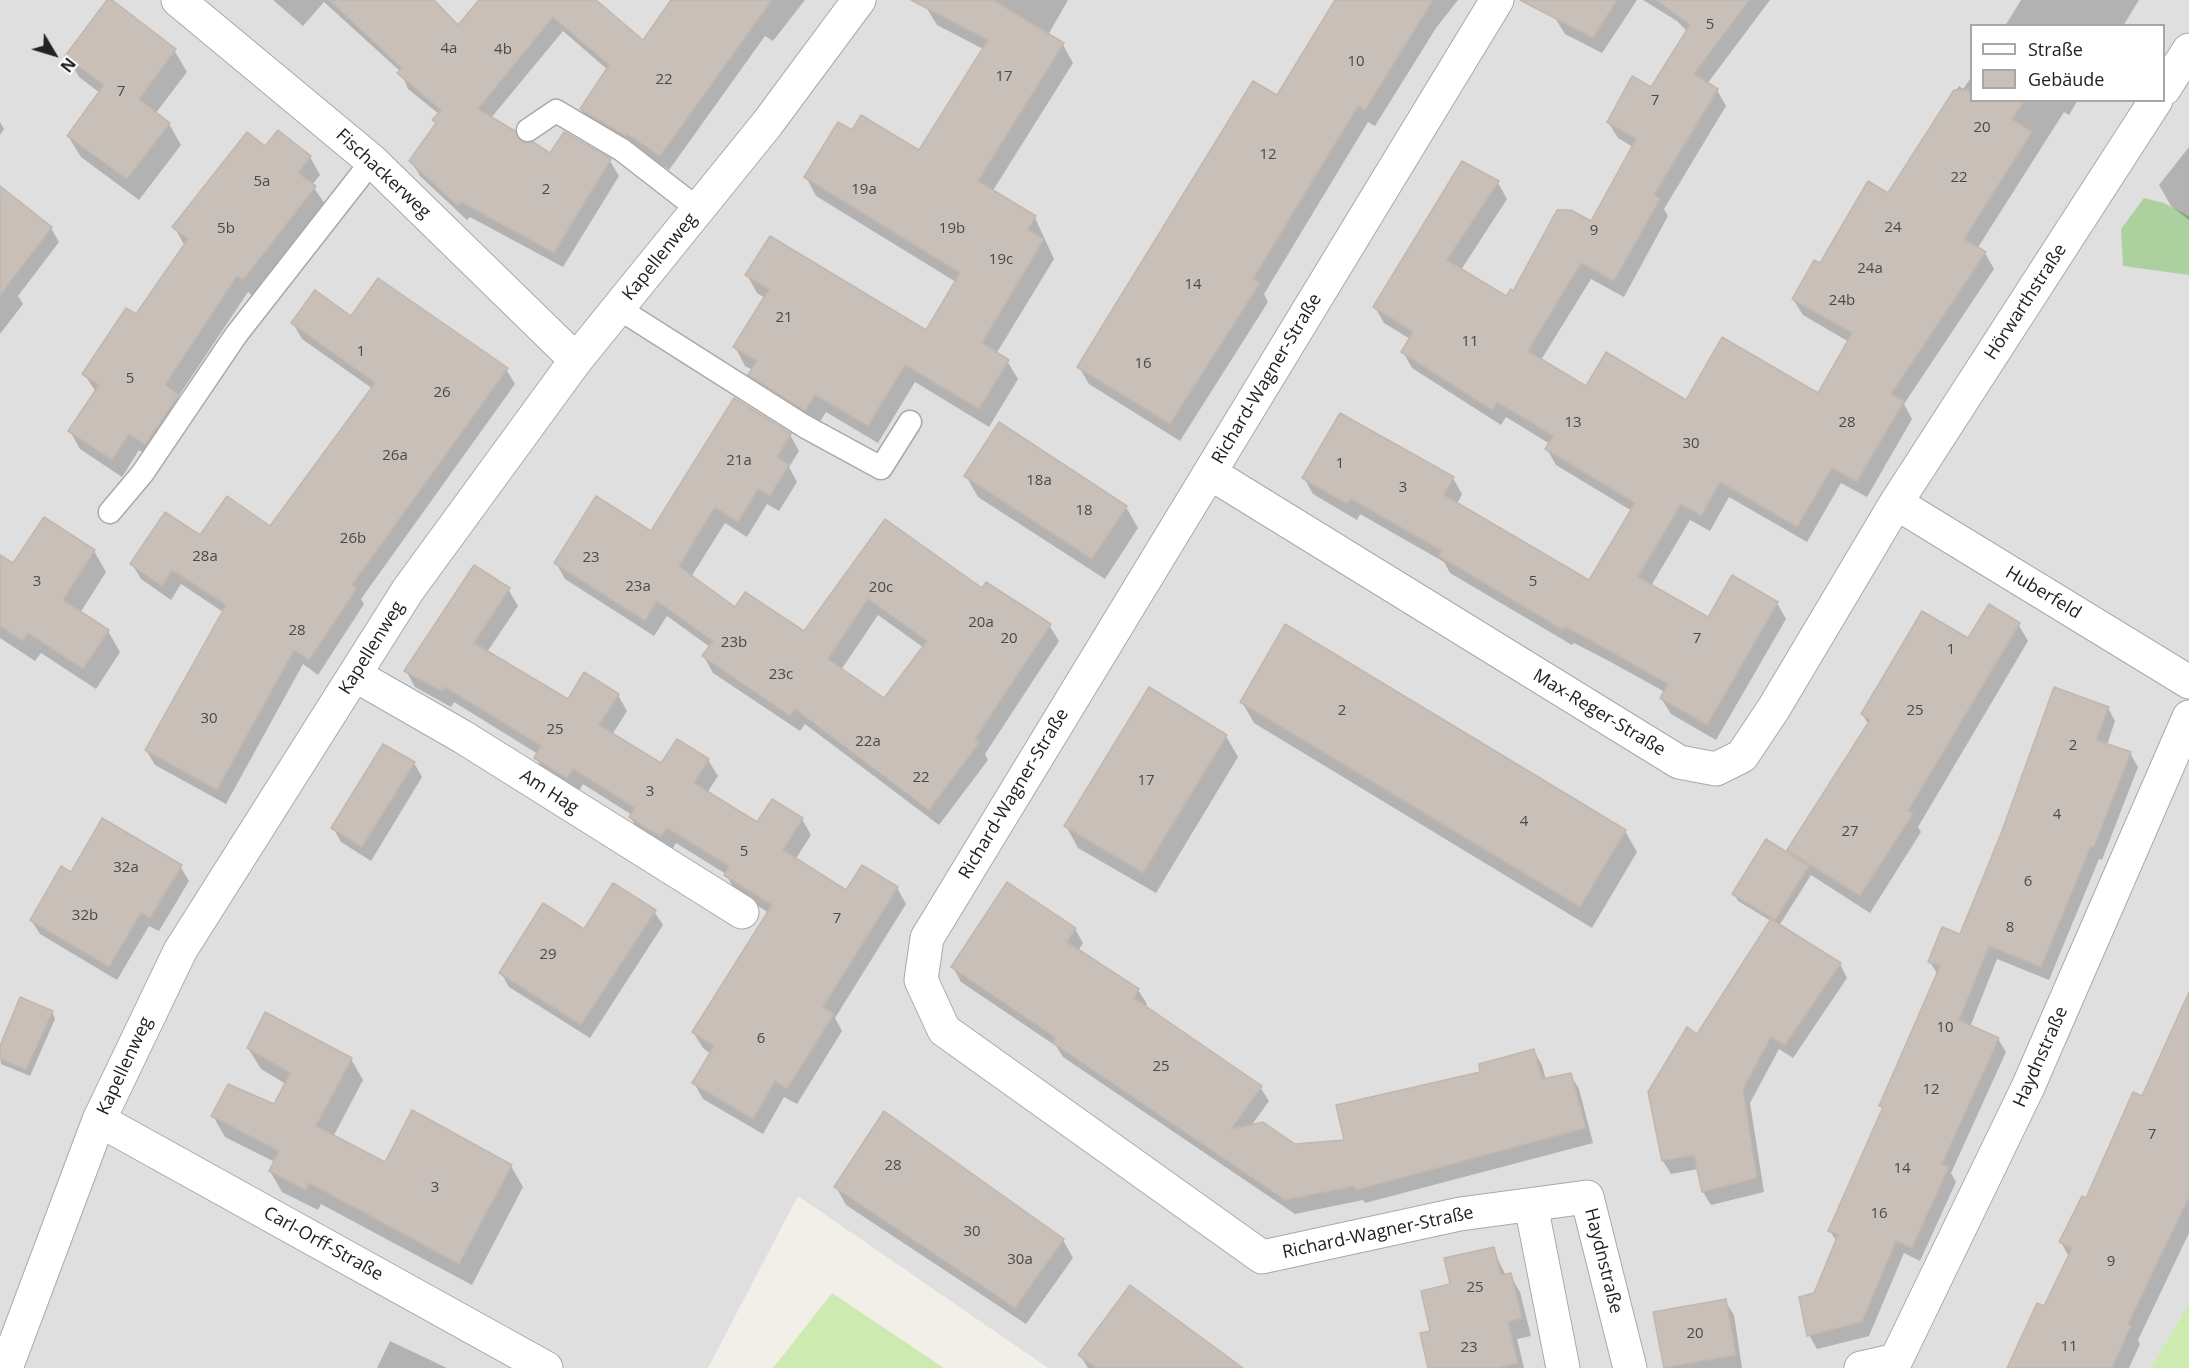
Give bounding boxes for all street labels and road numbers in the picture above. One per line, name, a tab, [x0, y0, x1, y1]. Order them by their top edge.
street label: Fischackerweg	[331, 125, 435, 223]
street label: Kapellenweg	[618, 209, 702, 305]
street label: Hörwarthstraße	[1980, 240, 2072, 364]
street label: Richard-Wagner-Straße	[1207, 290, 1327, 468]
street label: Huberfeld	[2001, 562, 2085, 624]
street label: Kapellenweg	[335, 597, 409, 699]
street label: Max-Reger-Straße	[1529, 665, 1669, 761]
street label: Richard-Wagner-Straße	[954, 705, 1074, 883]
street label: Am Hag	[516, 765, 582, 819]
street label: Haydnstraße	[2009, 1003, 2073, 1111]
street label: Kapellenweg	[93, 1013, 157, 1119]
street label: Carl-Orff-Straße	[259, 1202, 387, 1286]
street label: Richard-Wagner-Straße	[1280, 1202, 1476, 1264]
street label: Haydnstraße	[1579, 1206, 1627, 1316]

